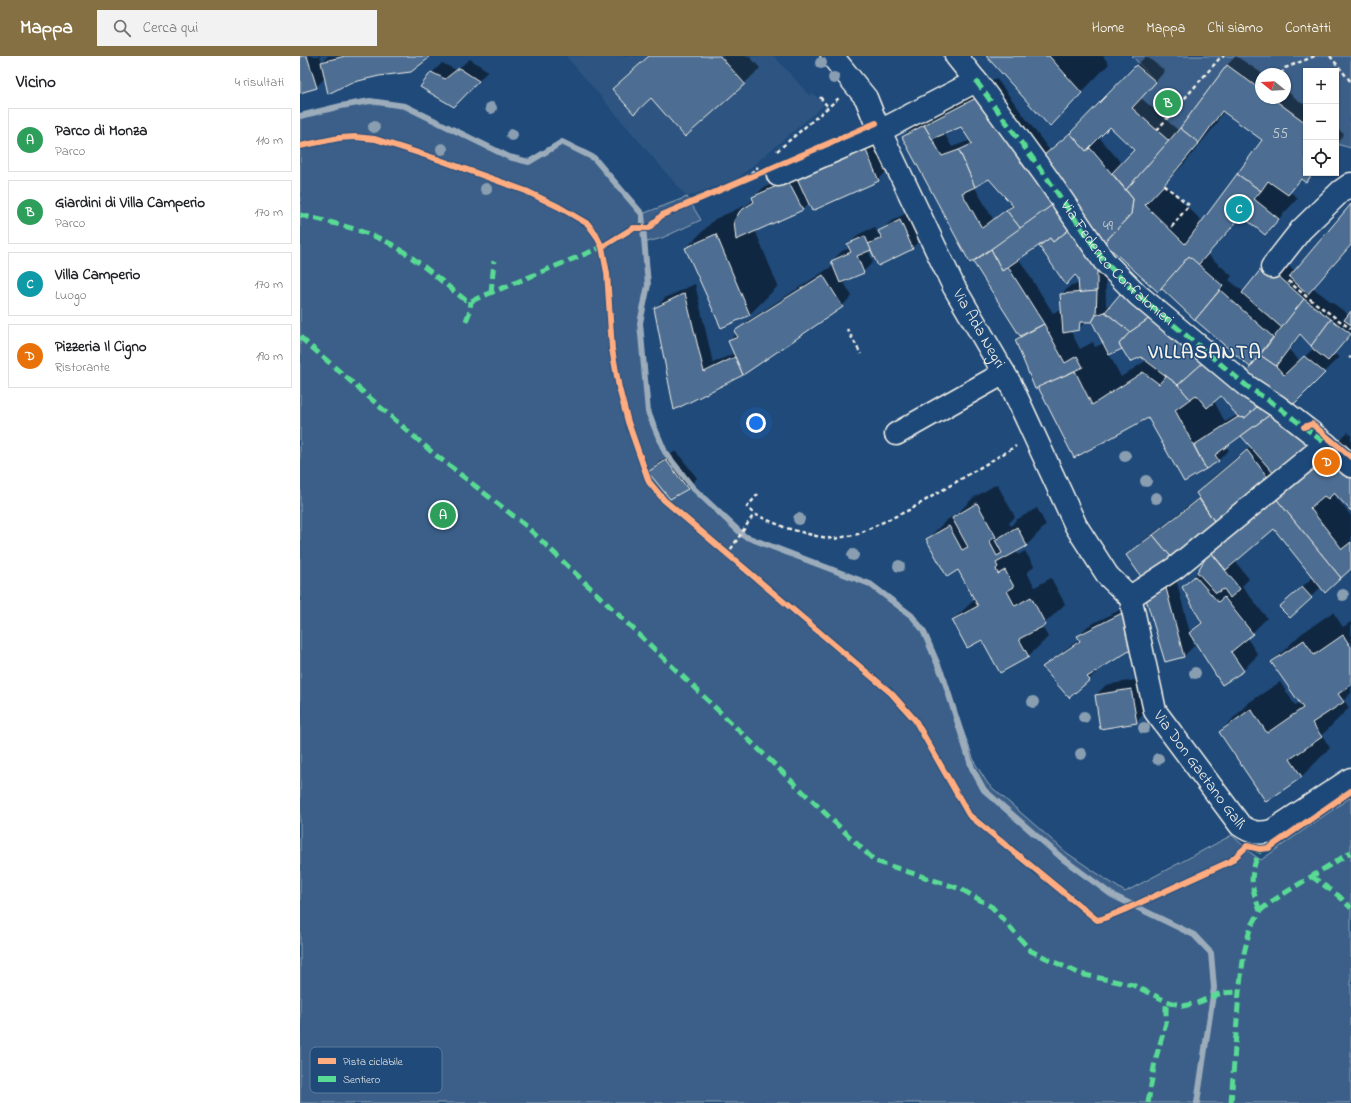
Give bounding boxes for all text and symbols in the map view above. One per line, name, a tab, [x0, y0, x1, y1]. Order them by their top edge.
search box	[97, 10, 377, 46]
text: Mappa	[20, 15, 73, 42]
icon: search	[111, 17, 133, 39]
text: Cerca qui	[143, 17, 198, 39]
text: Home	[1092, 18, 1124, 39]
text: Mappa	[1146, 18, 1185, 39]
text: Chi siamo	[1207, 18, 1263, 39]
text: Contatti	[1285, 18, 1331, 39]
north arrow	[1255, 68, 1291, 104]
map controls	[1303, 68, 1339, 176]
button: +	[1303, 68, 1339, 104]
text: Vicino	[16, 70, 56, 95]
text: 4 risultati	[235, 73, 284, 92]
pin: B	[1155, 88, 1181, 118]
button: −	[1303, 104, 1339, 140]
text: Parco di Monza	[55, 120, 147, 142]
house number: 55	[1272, 124, 1288, 145]
text: A	[26, 131, 34, 150]
text: 110 m	[256, 131, 283, 150]
button: locate	[1303, 140, 1339, 176]
text: Parco	[55, 142, 85, 161]
text: Giardini di Villa Camperio	[55, 192, 205, 214]
pin: C	[1226, 194, 1252, 224]
street label: Via Federico Confalonieri	[1053, 195, 1179, 332]
text: B	[26, 203, 34, 222]
text: 170 m	[255, 203, 283, 222]
text: Parco	[55, 214, 85, 233]
house number: 49	[1103, 216, 1114, 237]
text: Villa Camperio	[55, 264, 140, 286]
text: C	[26, 275, 34, 294]
text: 170 m	[255, 275, 283, 294]
street label: Via Ada Negri	[945, 284, 1011, 373]
text: Luogo	[55, 286, 87, 305]
text: Pizzeria Il Cigno	[55, 336, 147, 358]
district label: VILLASANTA	[1147, 339, 1262, 368]
text: D	[25, 347, 35, 366]
text: 190 m	[256, 347, 283, 366]
text: Ristorante	[55, 358, 110, 377]
your location	[746, 413, 766, 433]
pin: D	[1314, 447, 1340, 477]
pin: A	[430, 500, 456, 530]
street label: Via Don Gaetano Galli	[1146, 705, 1250, 837]
legend	[310, 1047, 442, 1093]
text: Pista ciclabile	[343, 1054, 403, 1070]
text: Sentiero	[343, 1072, 380, 1088]

